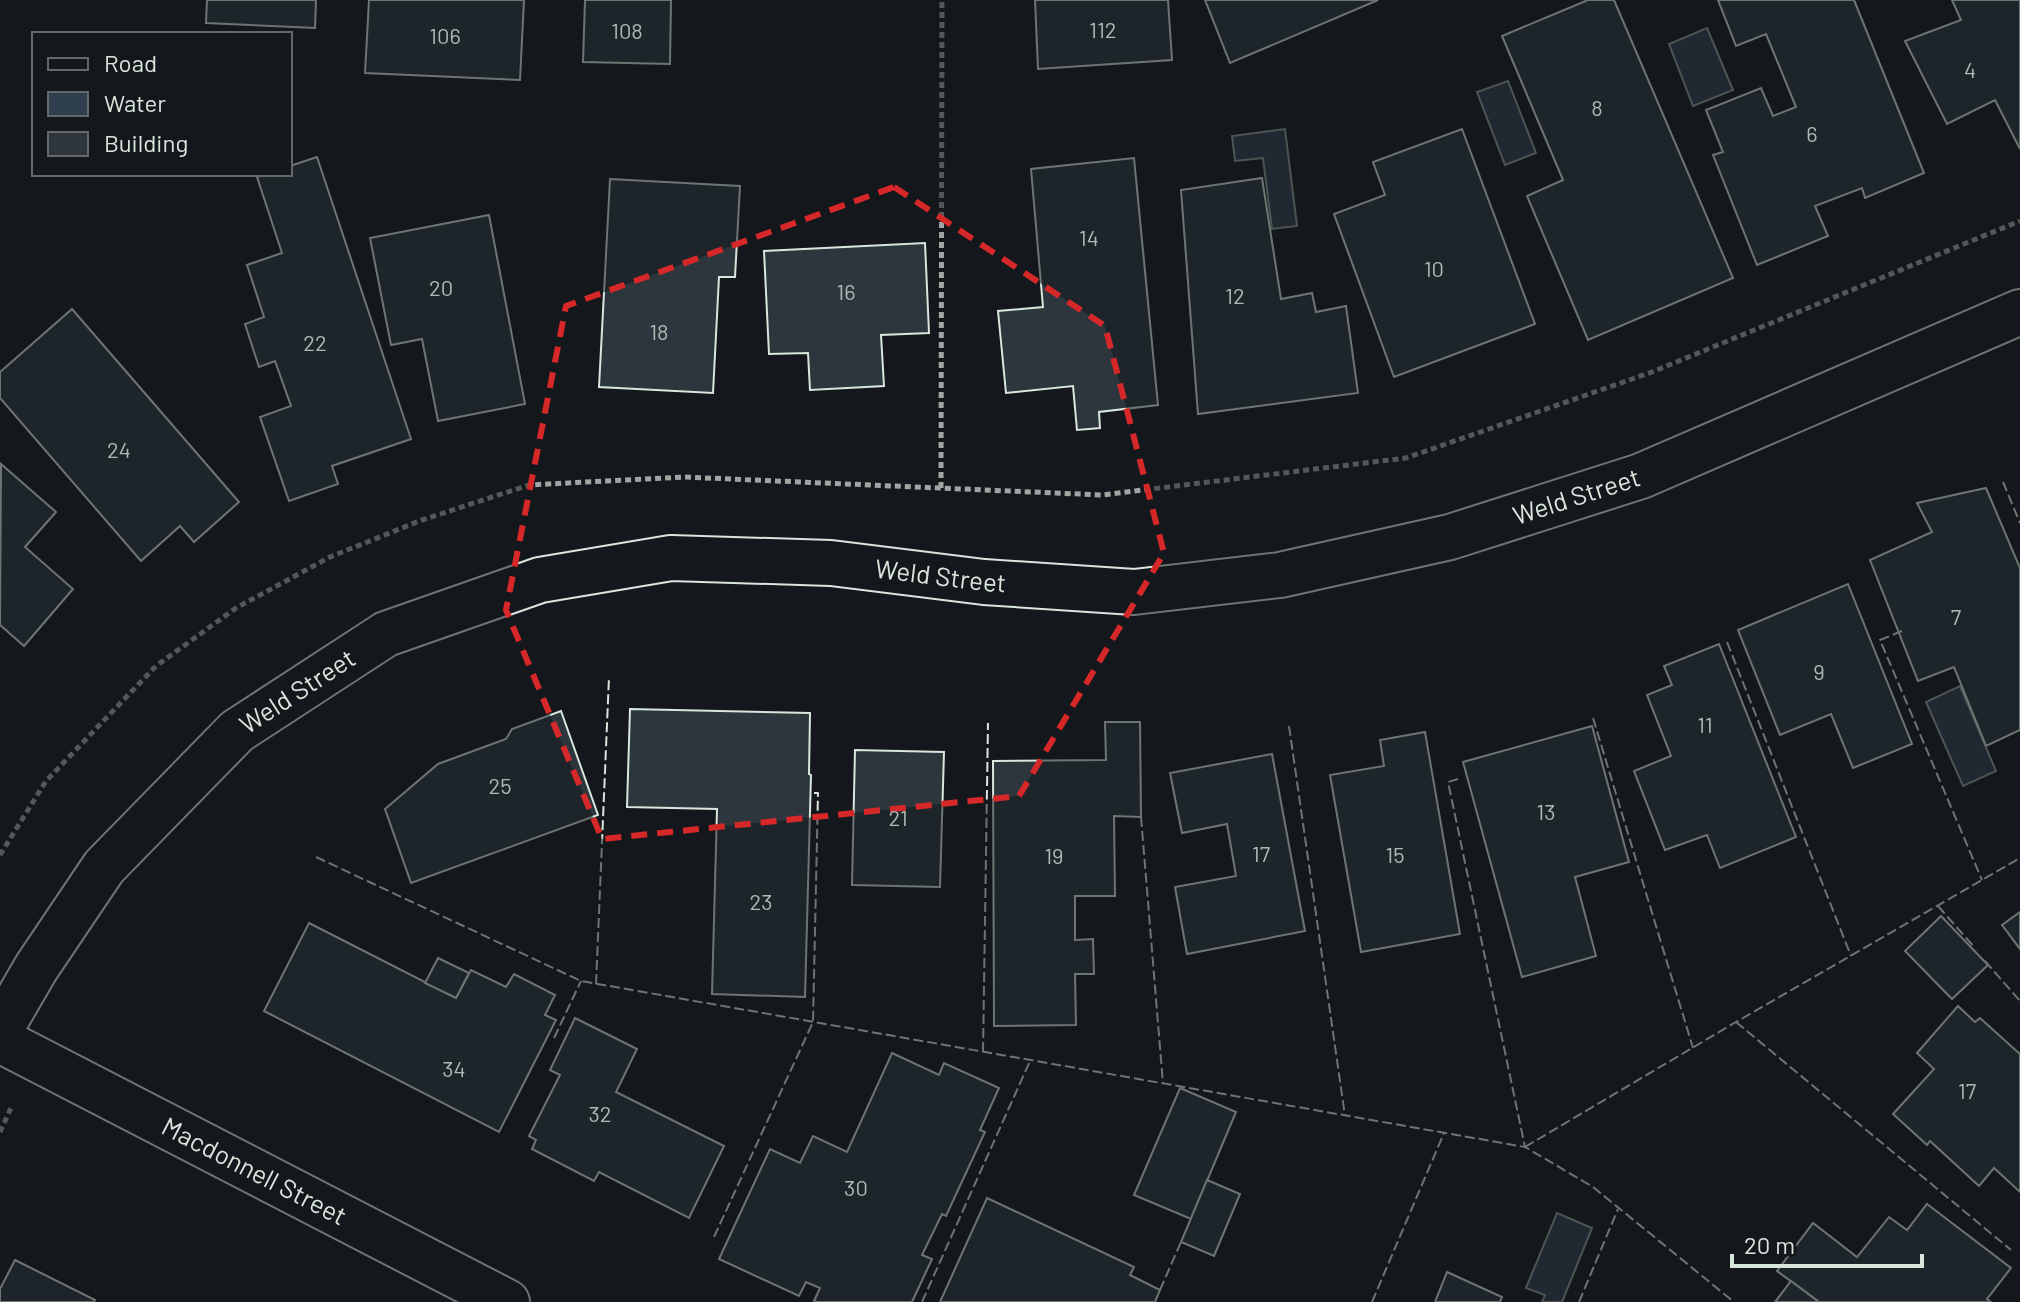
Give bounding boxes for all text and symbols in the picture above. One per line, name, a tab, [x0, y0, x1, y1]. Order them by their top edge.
house number: 112	[1089, 16, 1117, 42]
house number: 108	[611, 17, 643, 43]
house number: 106	[429, 22, 461, 48]
legend	[32, 32, 292, 176]
text: Road	[104, 48, 157, 77]
house number: 4	[1964, 56, 1976, 82]
text: Water	[104, 88, 166, 117]
house number: 8	[1591, 94, 1603, 120]
house number: 6	[1806, 120, 1818, 146]
text: Building	[104, 128, 188, 157]
house number: 14	[1079, 224, 1099, 250]
house number: 10	[1424, 255, 1444, 281]
house number: 20	[429, 274, 453, 300]
house number: 16	[836, 278, 856, 304]
house number: 12	[1225, 282, 1245, 308]
house number: 18	[649, 318, 669, 344]
house number: 22	[303, 329, 327, 355]
house number: 24	[107, 436, 131, 462]
street label: Weld Street	[1508, 460, 1643, 530]
street label: Weld Street	[873, 552, 1007, 597]
house number: 7	[1951, 603, 1961, 629]
street label: Weld Street	[233, 641, 360, 739]
house number: 9	[1813, 658, 1825, 684]
house number: 11	[1697, 711, 1713, 737]
house number: 25	[488, 772, 512, 798]
house number: 13	[1536, 798, 1556, 824]
house number: 21	[888, 804, 908, 830]
house number: 17	[1252, 840, 1270, 866]
house number: 15	[1385, 841, 1405, 867]
house number: 19	[1044, 842, 1064, 868]
house number: 23	[750, 888, 773, 914]
house number: 34	[442, 1055, 466, 1081]
house number: 17	[1958, 1077, 1976, 1103]
house number: 32	[588, 1100, 612, 1126]
street label: Macdonnell Street	[157, 1109, 352, 1230]
house number: 30	[844, 1174, 868, 1200]
scale bar	[1732, 1218, 1922, 1268]
text: 20 m	[1744, 1230, 1795, 1259]

